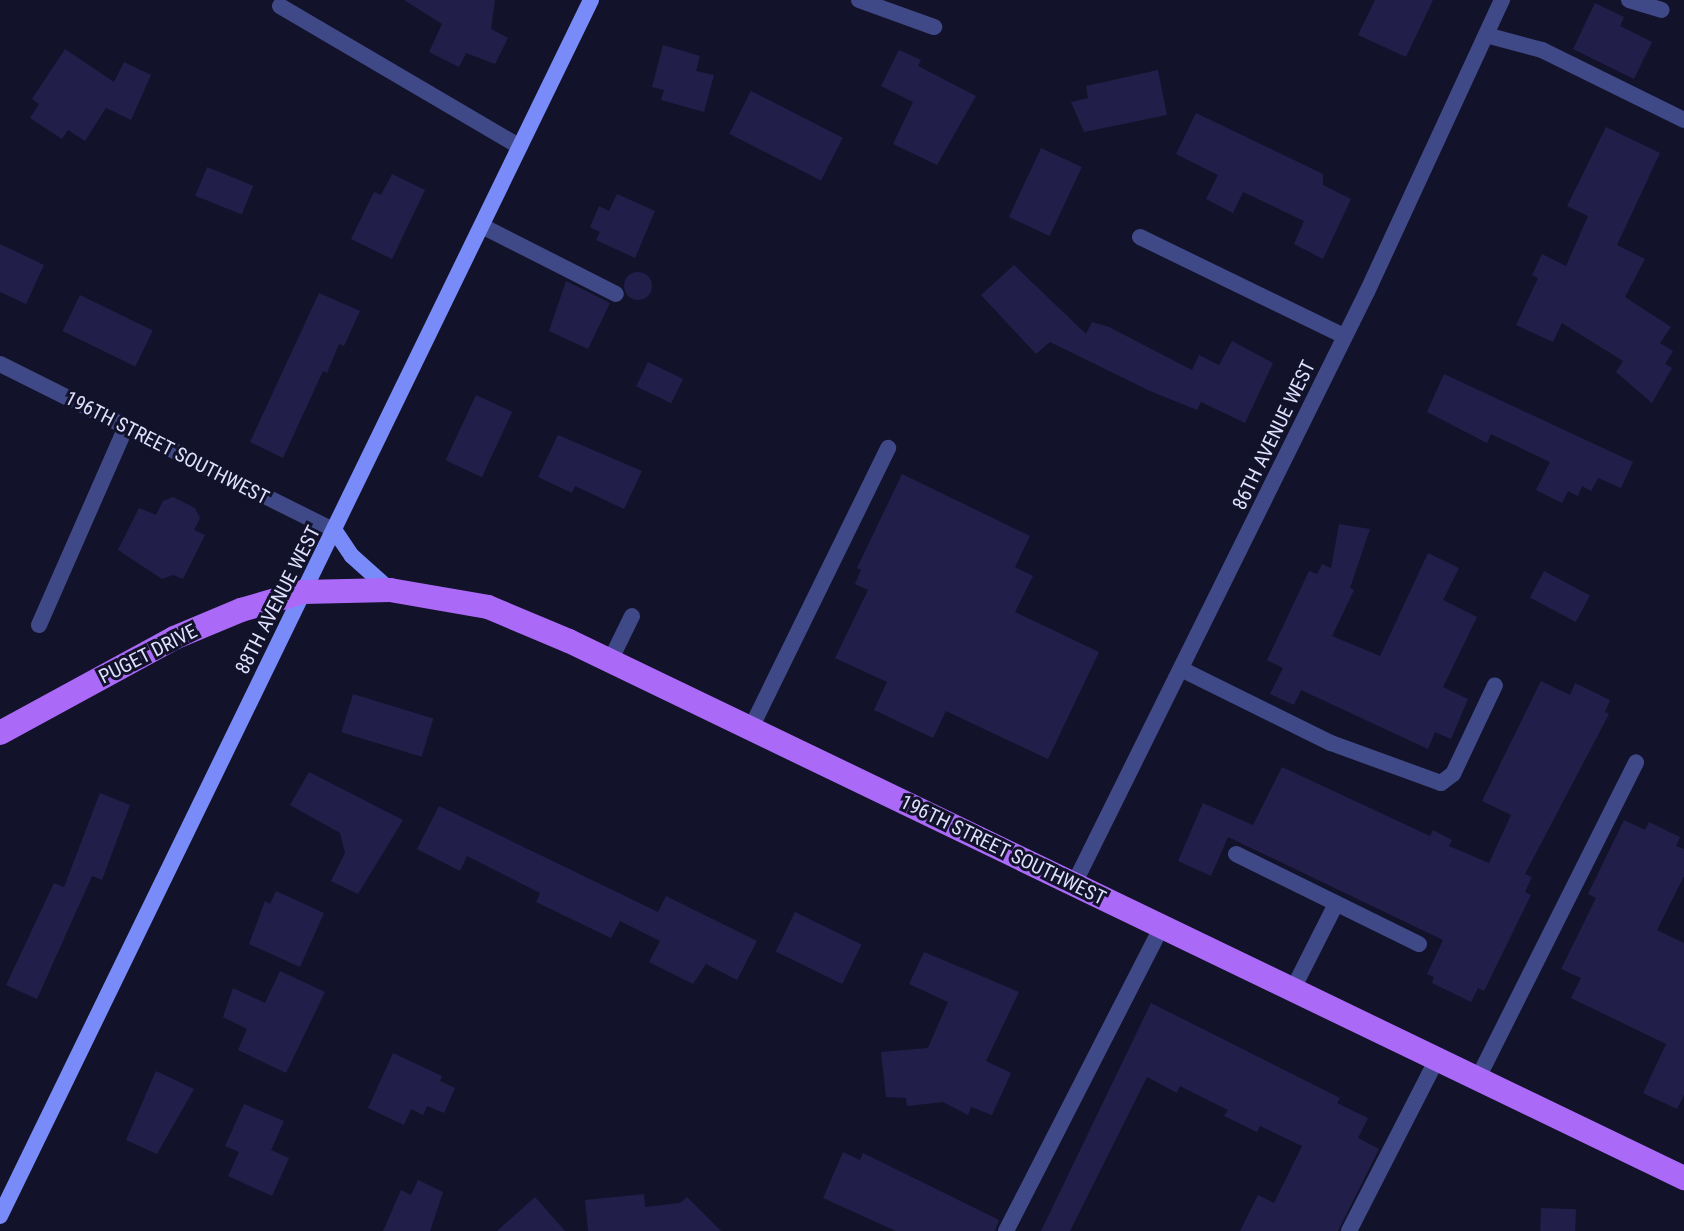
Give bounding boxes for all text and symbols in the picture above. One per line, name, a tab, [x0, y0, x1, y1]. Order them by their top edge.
street label: 86TH AVENUE WEST	[1227, 356, 1321, 514]
street label: 196TH STREET SOUTHWEST	[61, 386, 273, 510]
street label: 88TH AVENUE WEST	[230, 522, 326, 678]
street label: PUGET DRIVE	[95, 619, 201, 689]
street label: 196TH STREET SOUTHWEST	[896, 790, 1110, 910]

